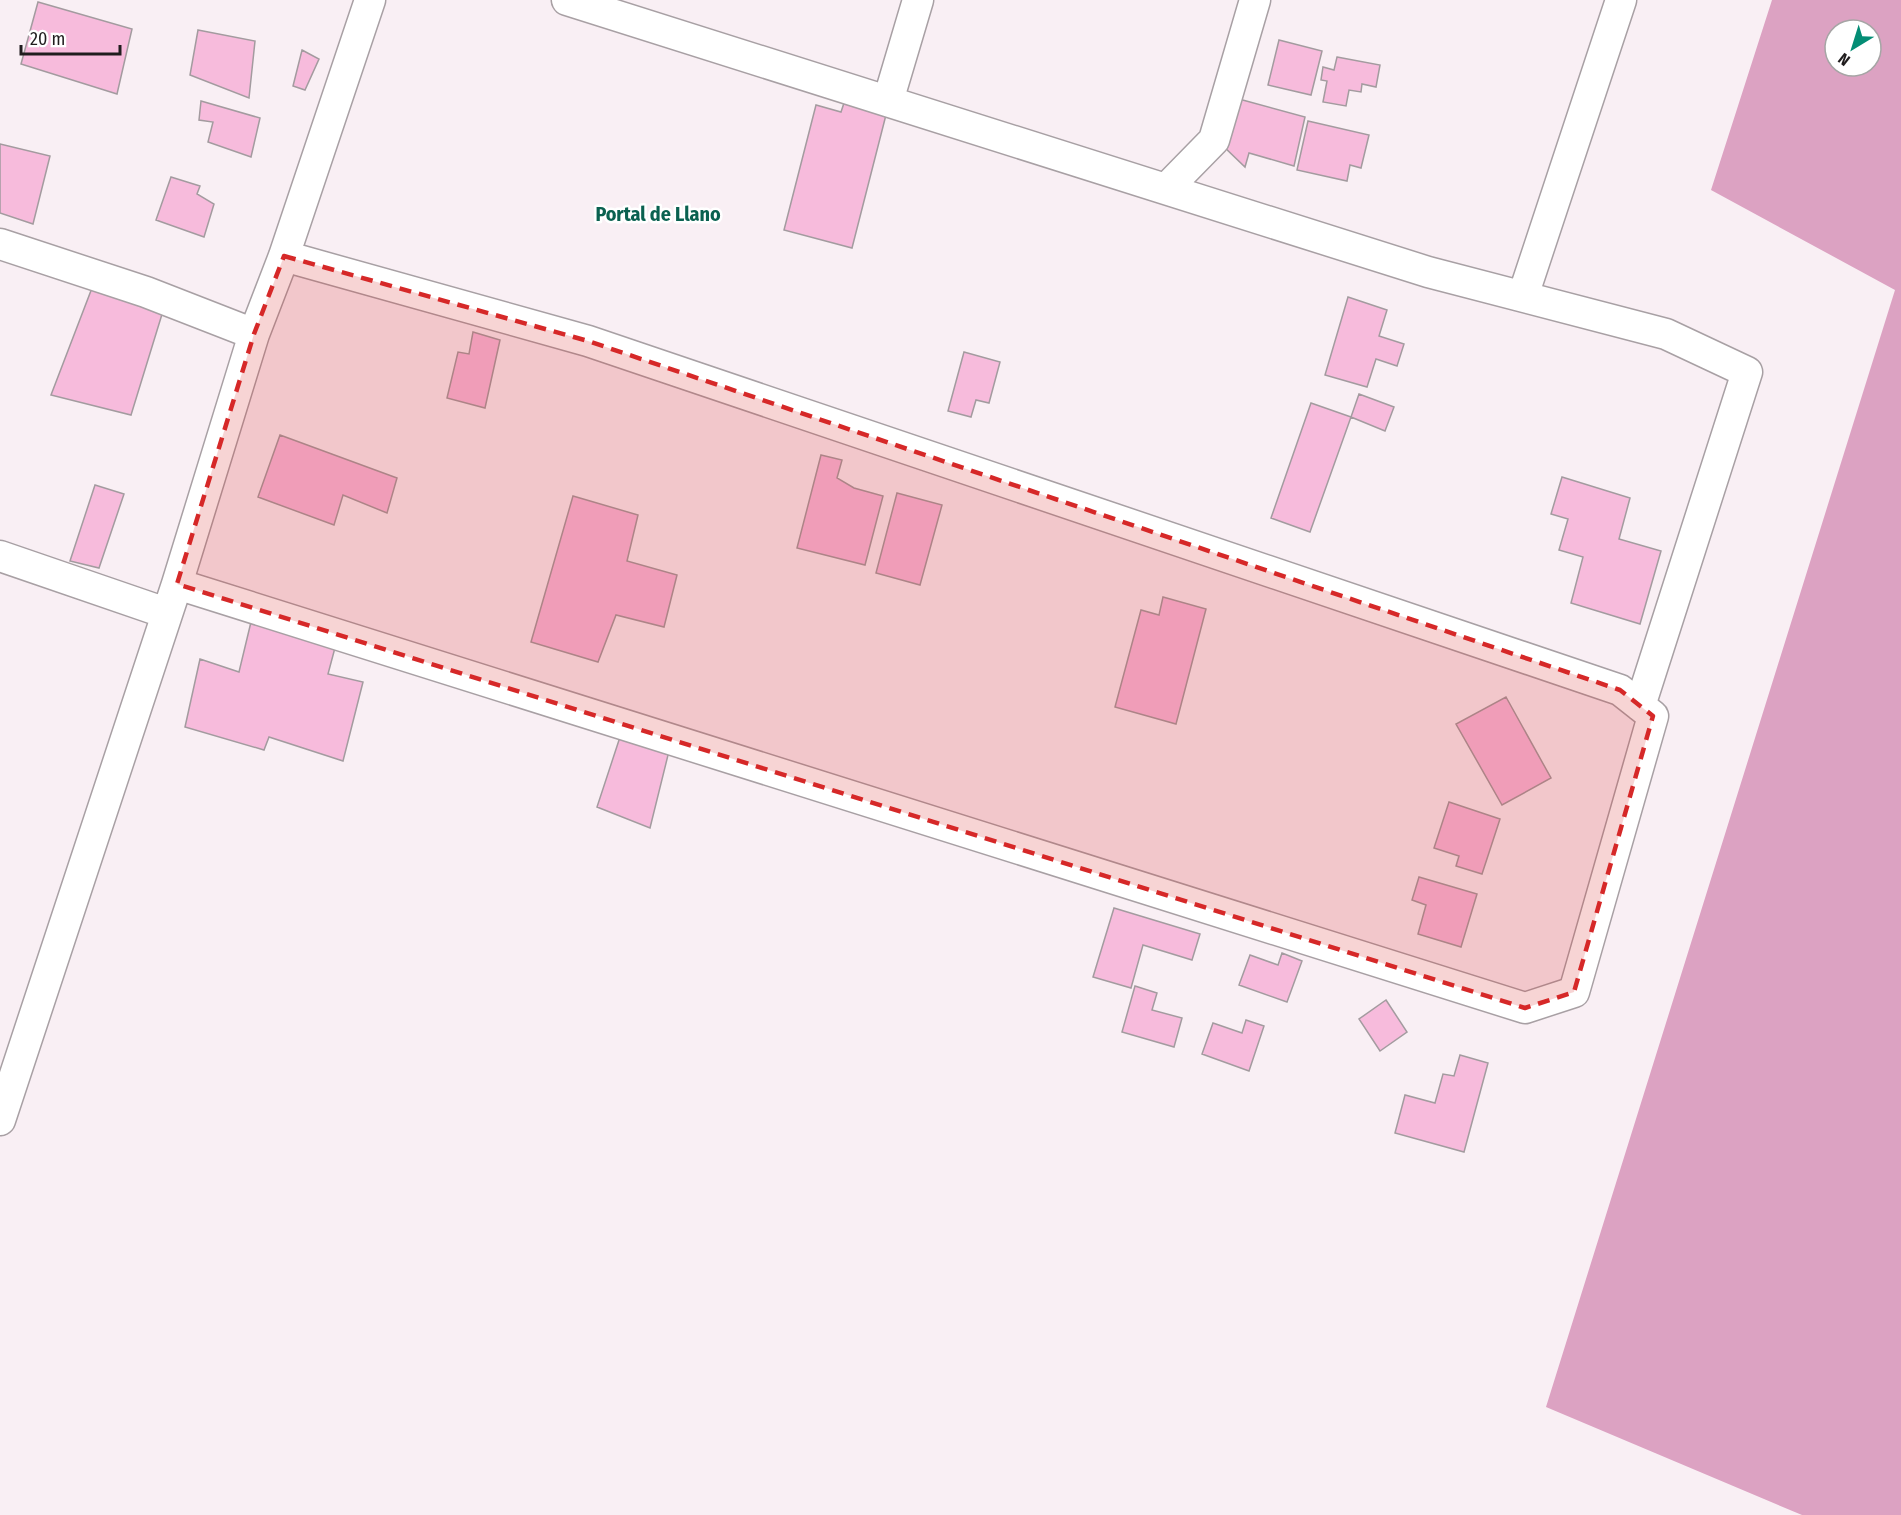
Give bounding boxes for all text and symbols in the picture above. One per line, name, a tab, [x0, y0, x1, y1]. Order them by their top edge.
scale bar	[21, 18, 120, 56]
north arrow	[1823, 18, 1883, 78]
text: 20 m	[30, 28, 65, 50]
text: N	[1834, 49, 1854, 70]
district label: Portal de Llano	[595, 202, 721, 226]

